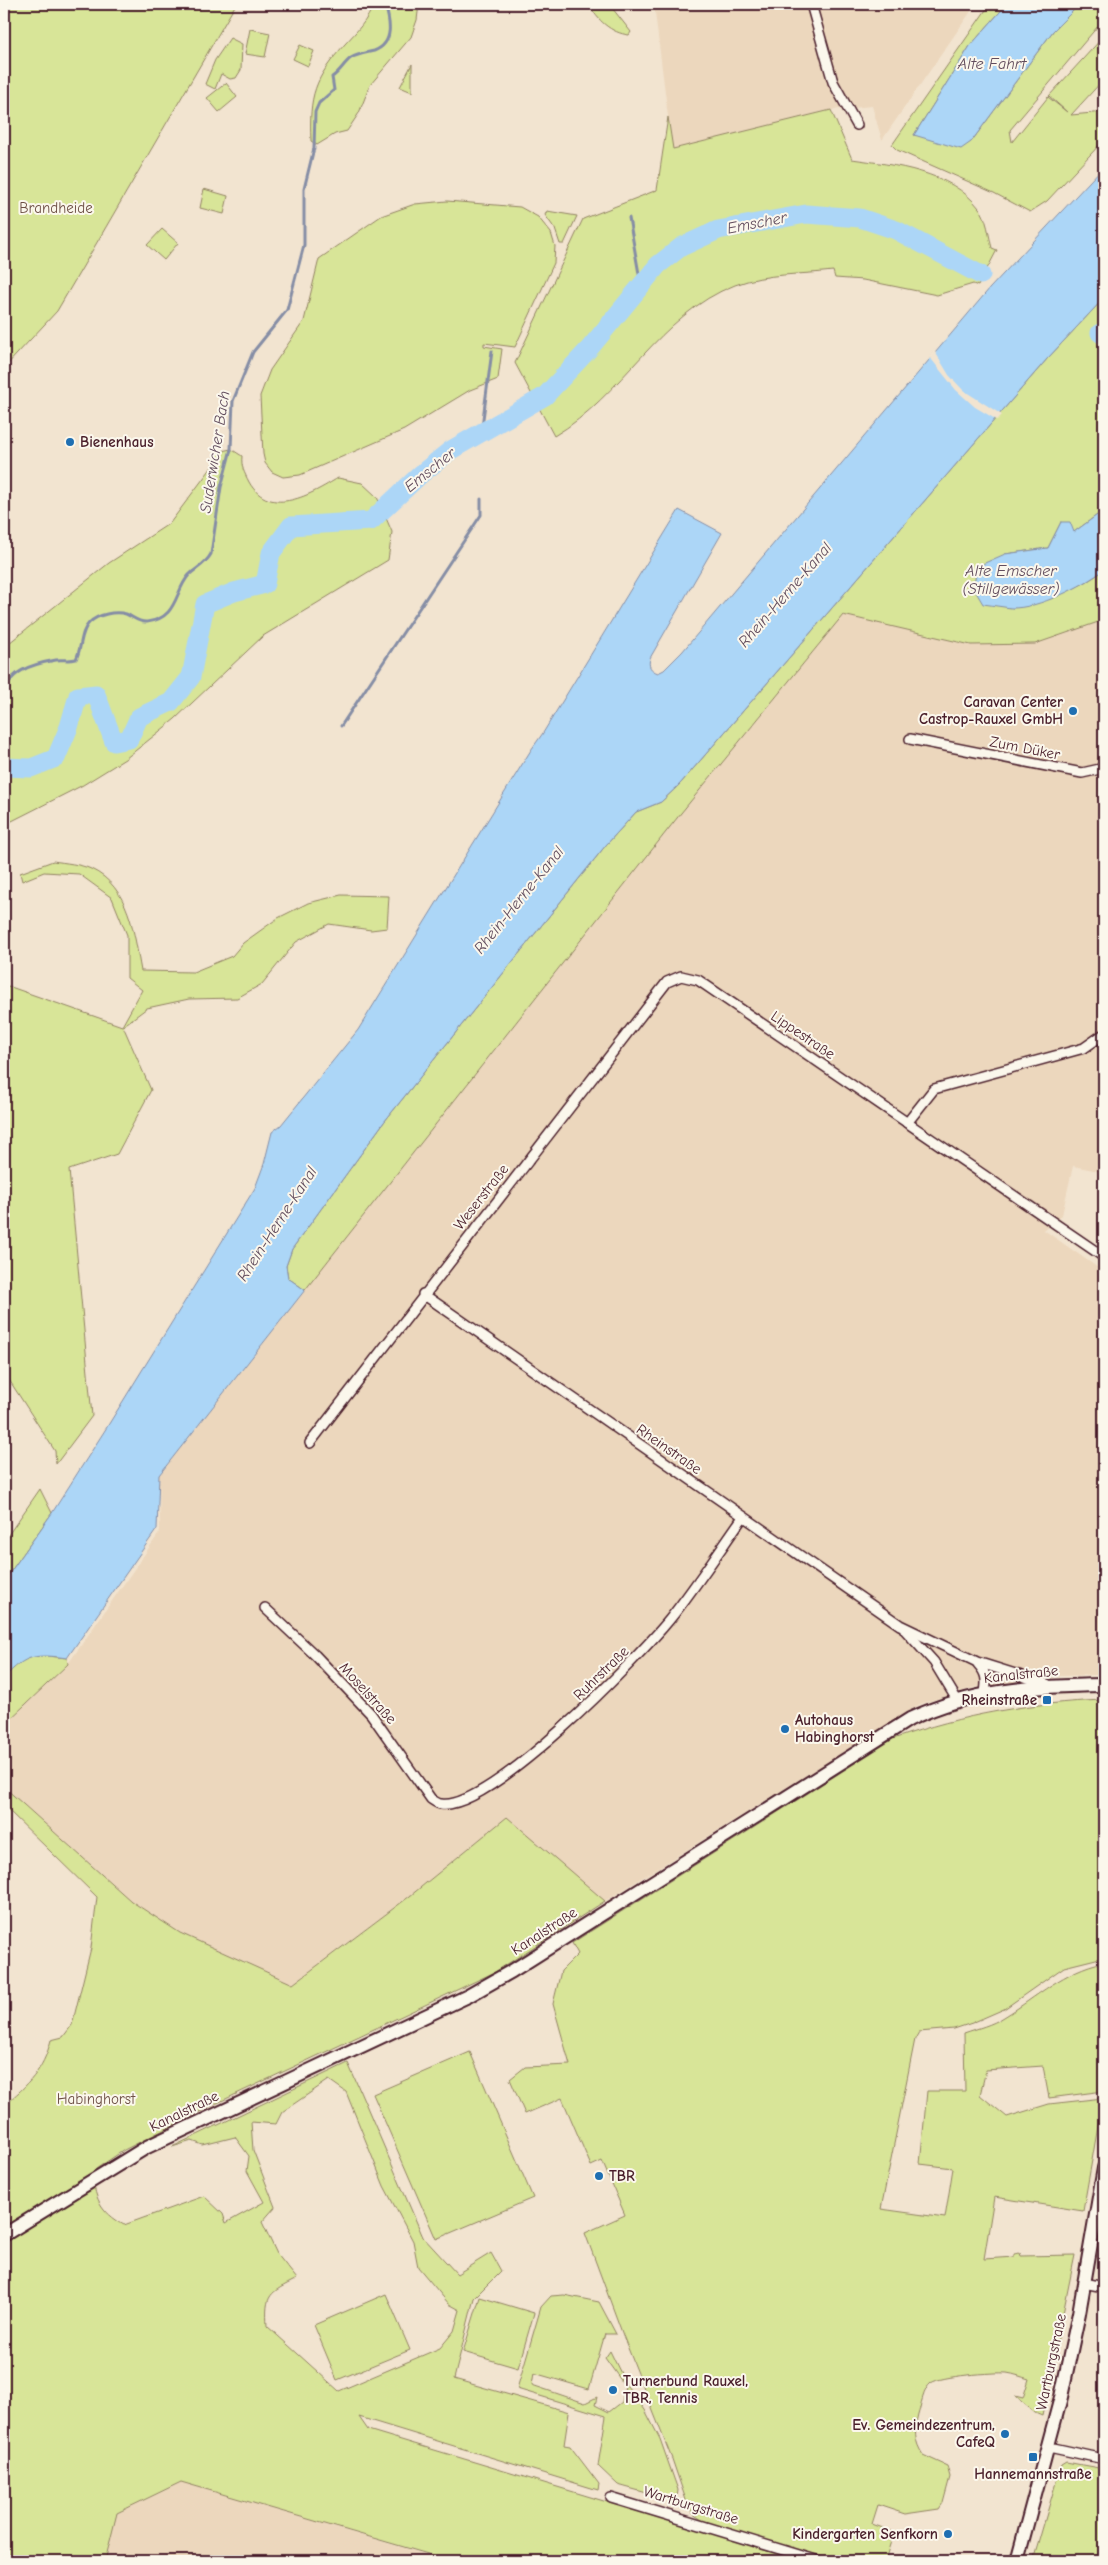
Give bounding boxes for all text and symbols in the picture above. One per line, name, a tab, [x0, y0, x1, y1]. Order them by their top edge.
water label: Alte Fahrt	[957, 55, 1027, 73]
park label: Brandheide	[19, 199, 93, 217]
water label: Emscher	[726, 208, 789, 238]
water label: Suderwicher Bach	[196, 390, 234, 514]
place label: Bienenhaus	[80, 433, 154, 451]
marker: Bienenhaus	[64, 436, 76, 448]
water label: Emscher	[401, 444, 460, 496]
water label: Rhein-Herne-Kanal	[735, 539, 836, 651]
water label: Alte Emscher (Stillgewässer)	[962, 562, 1060, 598]
place label: Caravan Center Castrop-Rauxel GmbH	[919, 693, 1063, 728]
marker: Caravan Center Castrop-Rauxel GmbH	[1067, 705, 1079, 717]
street label: Zum Düker	[988, 732, 1062, 764]
water label: Rhein-Herne-Kanal	[470, 842, 568, 957]
street label: Lippestraße	[767, 1007, 839, 1063]
street label: Weserstraße	[450, 1160, 513, 1233]
water label: Rhein-Herne-Kanal	[233, 1163, 321, 1284]
street label: Rheinstraße	[633, 1420, 705, 1478]
street label: Ruhrstraße	[570, 1642, 633, 1704]
street label: Moselstraße	[336, 1658, 401, 1728]
street label: Kanalstraße	[983, 1661, 1060, 1687]
place label: Rheinstraße	[962, 1691, 1037, 1709]
marker: Rheinstraße	[1041, 1694, 1053, 1706]
place label: Autohaus Habinghorst	[795, 1711, 875, 1746]
marker: Autohaus Habinghorst	[779, 1723, 791, 1735]
street label: Kanalstraße	[508, 1903, 581, 1959]
street label: Kanalstraße	[146, 2086, 222, 2135]
park label: Habinghorst	[57, 2090, 136, 2108]
place label: TBR	[609, 2167, 635, 2185]
marker: TBR	[593, 2170, 605, 2182]
street label: Wartburgstraße	[1032, 2312, 1070, 2412]
place label: Turnerbund Rauxel, TBR, Tennis	[623, 2372, 748, 2407]
marker: Turnerbund Rauxel, TBR, Tennis	[607, 2384, 619, 2396]
place label: Ev. Gemeindezentrum, CafeQ	[852, 2416, 995, 2451]
marker: Ev. Gemeindezentrum, CafeQ	[999, 2428, 1011, 2440]
marker: Hannemannstraße	[1027, 2451, 1039, 2463]
place label: Hannemannstraße	[974, 2465, 1092, 2483]
street label: Wartburgstraße	[641, 2482, 741, 2528]
place label: Kindergarten Senfkorn	[792, 2525, 938, 2543]
marker: Kindergarten Senfkorn	[942, 2528, 954, 2540]

